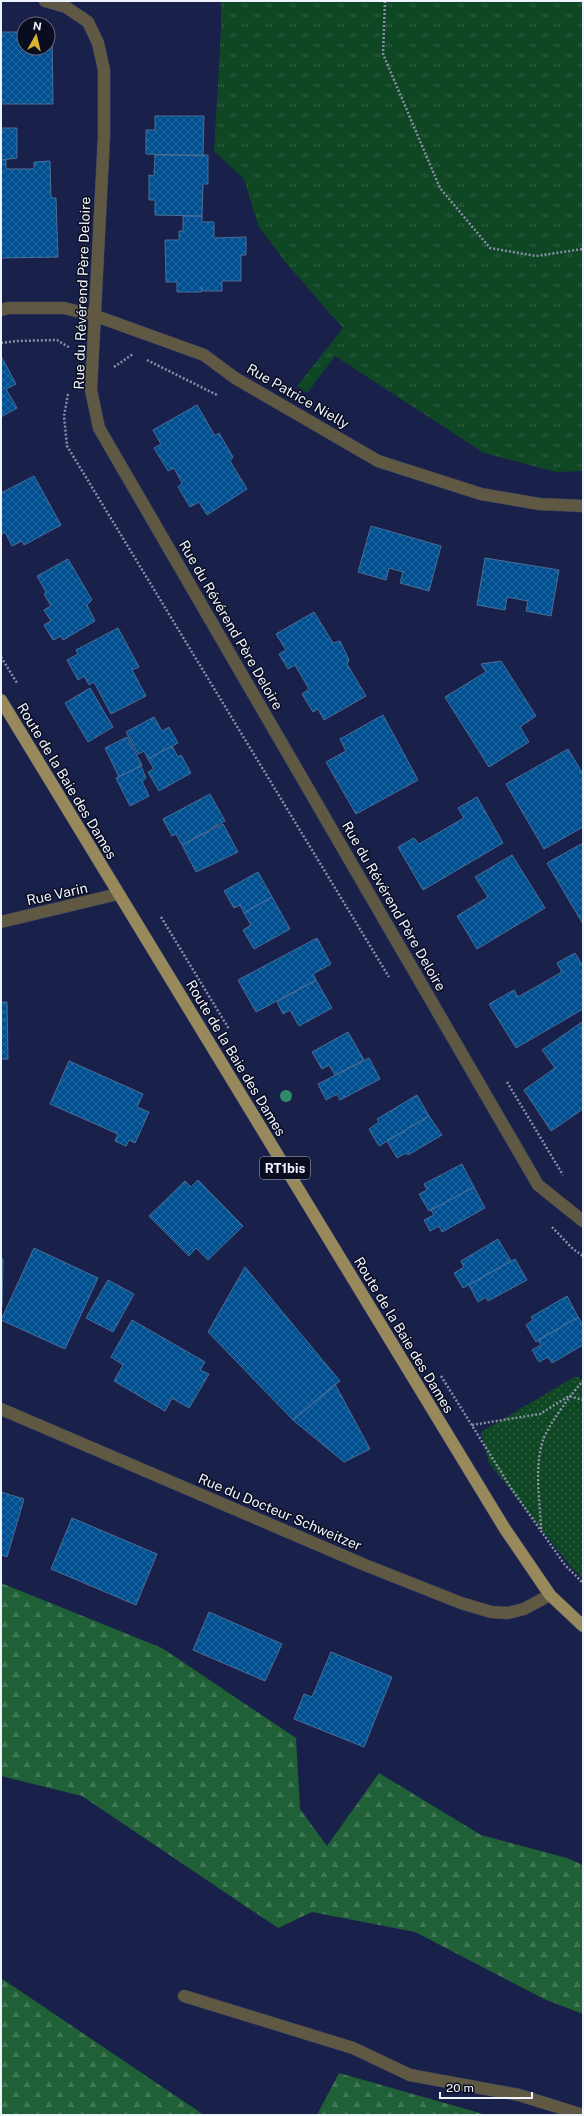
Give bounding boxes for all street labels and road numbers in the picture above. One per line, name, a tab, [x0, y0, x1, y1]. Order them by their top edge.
street label: Rue du Révérend Père Deloire	[71, 196, 93, 390]
street label: Rue Patrice Nielly	[244, 360, 352, 432]
street label: Rue du Révérend Père Deloire	[176, 537, 286, 713]
street label: Route de la Baie des Dames	[14, 700, 120, 862]
street label: Rue du Révérend Père Deloire	[339, 818, 449, 994]
street label: Rue Varin	[25, 880, 89, 908]
street label: Route de la Baie des Dames	[183, 977, 289, 1139]
road number: RT1bis	[260, 1157, 310, 1179]
street label: Route de la Baie des Dames	[351, 1254, 457, 1416]
street label: Rue du Docteur Schweitzer	[196, 1470, 364, 1554]

